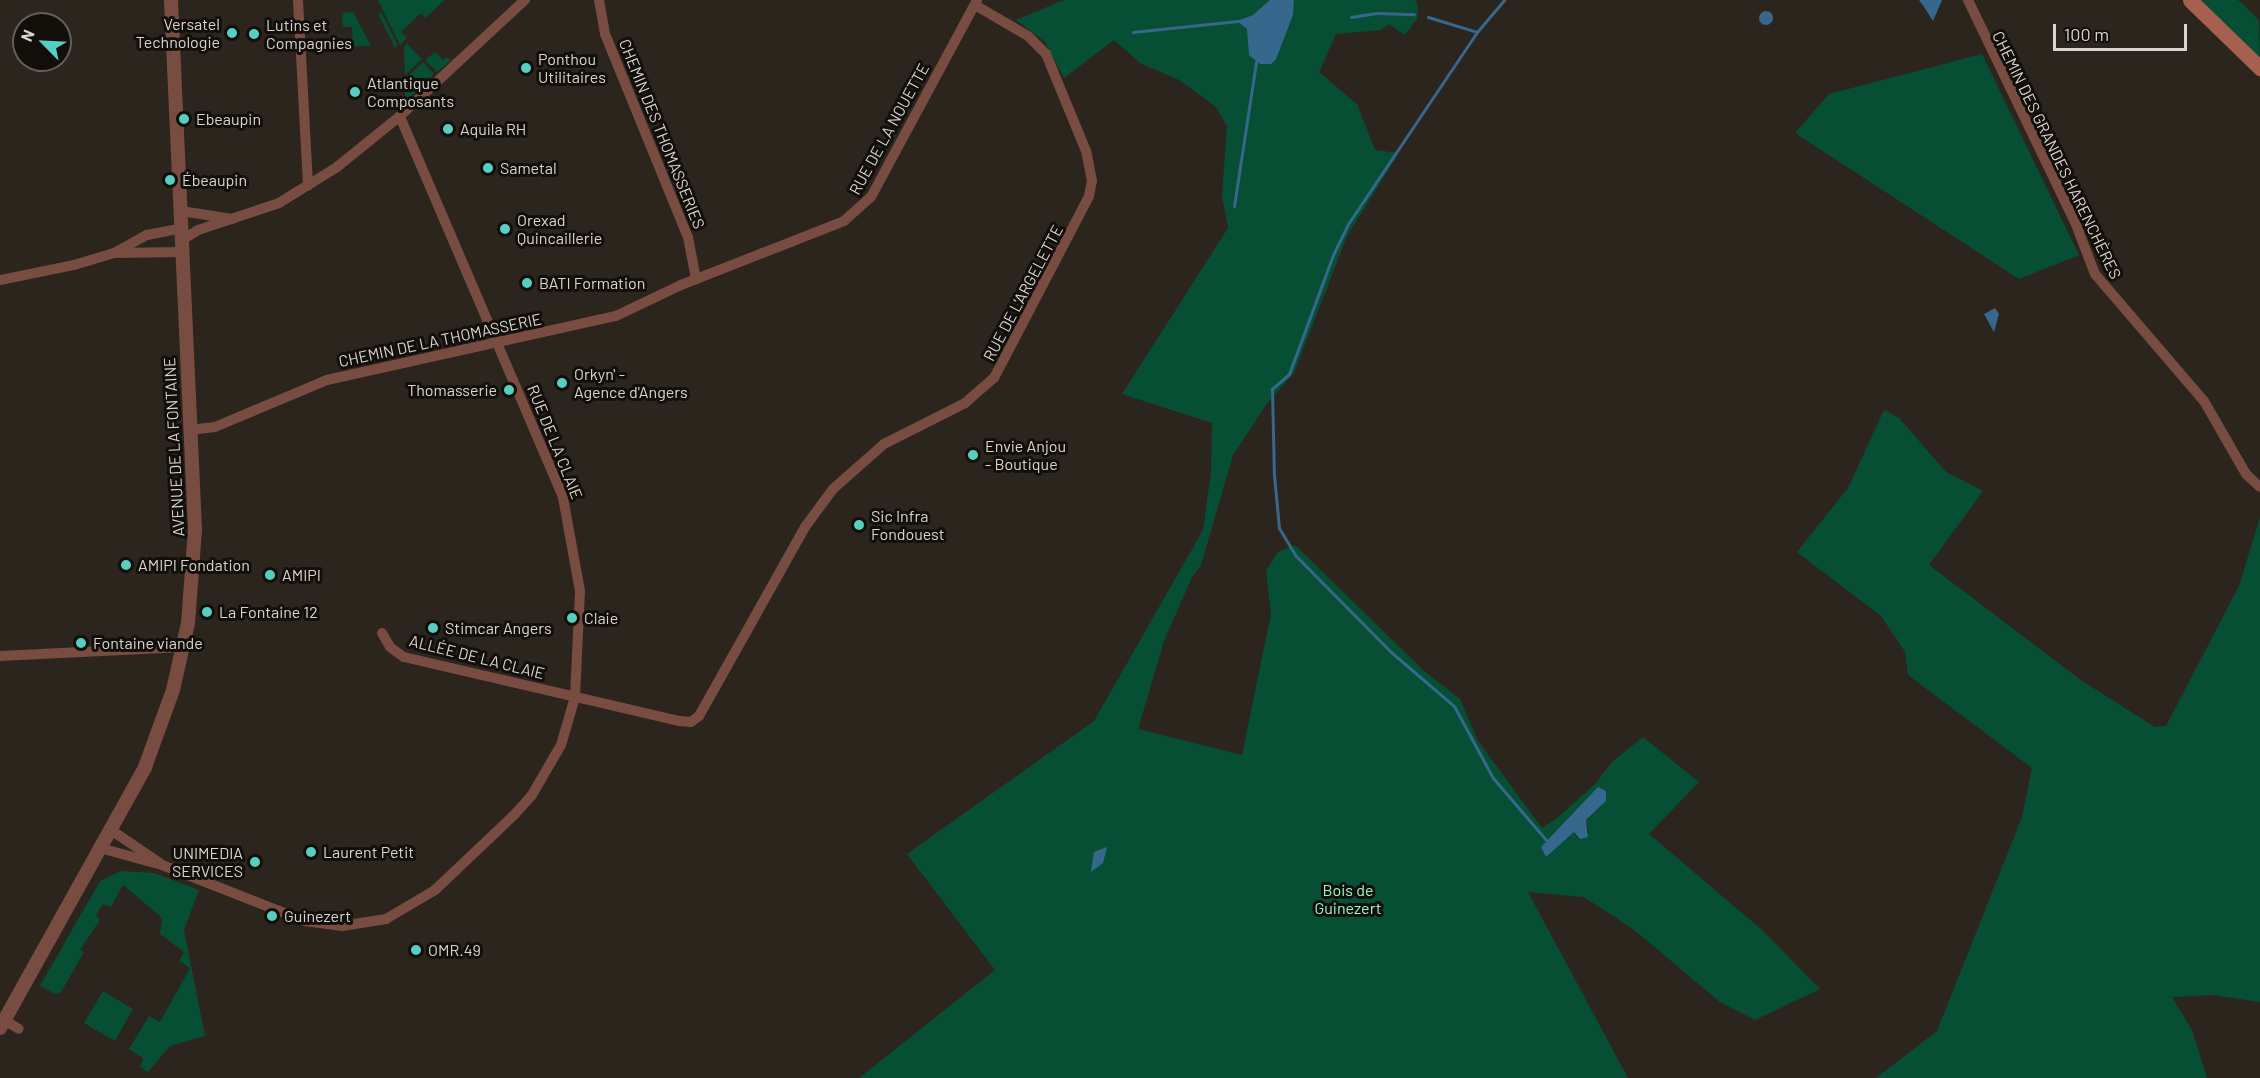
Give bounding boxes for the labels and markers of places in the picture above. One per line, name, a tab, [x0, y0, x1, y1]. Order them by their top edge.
place label: Versatel Technologie	[136, 14, 220, 52]
place label: Lutins et Compagnies	[266, 15, 352, 53]
marker: Versatel Technologie	[225, 26, 239, 40]
marker: Lutins et Compagnies	[247, 27, 261, 41]
place label: Ponthou Utilitaires	[538, 49, 606, 87]
marker: Ponthou Utilitaires	[519, 61, 533, 75]
place label: Atlantique Composants	[367, 73, 454, 111]
marker: Atlantique Composants	[348, 85, 362, 99]
place label: Ebeaupin	[196, 109, 261, 129]
marker: Ebeaupin	[177, 112, 191, 126]
place label: Aquila RH	[460, 119, 526, 139]
marker: Aquila RH	[441, 122, 455, 136]
place label: Sametal	[500, 158, 557, 178]
marker: Sametal	[481, 161, 495, 175]
place label: Ébeaupin	[182, 170, 247, 190]
marker: Ébeaupin	[163, 173, 177, 187]
place label: Orexad Quincaillerie	[517, 210, 602, 248]
marker: Orexad Quincaillerie	[498, 222, 512, 236]
place label: BATI Formation	[539, 273, 645, 293]
marker: BATI Formation	[520, 276, 534, 290]
place label: Orkyn' - Agence d'Angers	[574, 364, 688, 402]
marker: Orkyn' - Agence d'Angers	[555, 376, 569, 390]
place label: Thomasserie	[407, 380, 497, 400]
marker: Thomasserie	[502, 383, 516, 397]
place label: Envie Anjou - Boutique	[985, 436, 1066, 474]
marker: Envie Anjou - Boutique	[966, 448, 980, 462]
place label: Sic Infra Fondouest	[871, 506, 945, 544]
marker: Sic Infra Fondouest	[852, 518, 866, 532]
place label: AMIPI Fondation	[138, 555, 250, 575]
marker: AMIPI Fondation	[119, 558, 133, 572]
place label: AMIPI	[282, 565, 321, 585]
marker: AMIPI	[263, 568, 277, 582]
place label: La Fontaine 12	[219, 602, 318, 622]
marker: La Fontaine 12	[200, 605, 214, 619]
place label: Claie	[584, 608, 618, 628]
marker: Claie	[565, 611, 579, 625]
place label: Stimcar Angers	[445, 618, 552, 638]
marker: Stimcar Angers	[426, 621, 440, 635]
place label: Fontaine viande	[93, 633, 203, 653]
marker: Fontaine viande	[74, 636, 88, 650]
place label: Laurent Petit	[323, 842, 414, 862]
place label: UNIMEDIA SERVICES	[172, 843, 243, 881]
marker: Laurent Petit	[304, 845, 318, 859]
marker: UNIMEDIA SERVICES	[248, 855, 262, 869]
place label: Guinezert	[284, 906, 351, 926]
marker: Guinezert	[265, 909, 279, 923]
place label: OMR.49	[428, 940, 481, 960]
marker: OMR.49	[409, 943, 423, 957]

